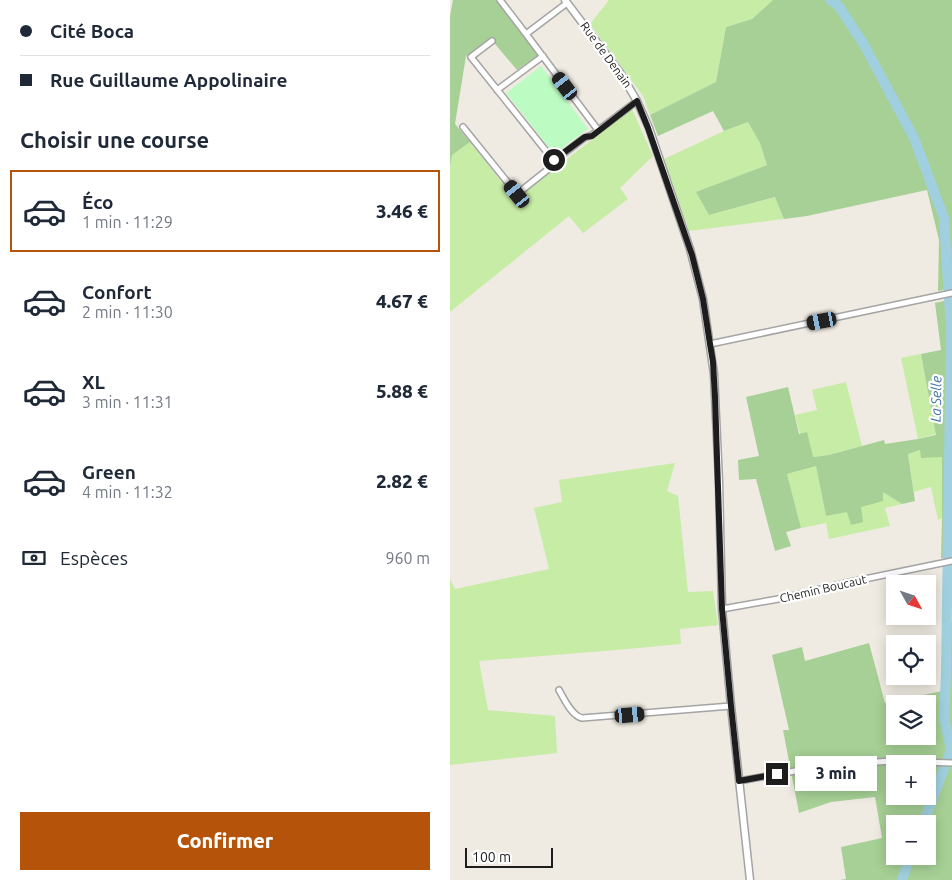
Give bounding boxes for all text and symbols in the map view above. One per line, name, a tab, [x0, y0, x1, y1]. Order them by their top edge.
street label: Rue de Denain	[578, 19, 635, 90]
text: Cité Boca	[50, 20, 134, 42]
text: Rue Guillaume Appolinaire	[50, 69, 287, 91]
car	[549, 70, 580, 102]
text: Choisir une course	[20, 127, 209, 152]
route start	[543, 149, 565, 171]
car	[501, 178, 532, 210]
icon: car	[22, 189, 67, 234]
text: Éco	[82, 191, 114, 213]
text: 3.46 €	[376, 200, 428, 222]
text: 1 min · 11:29	[82, 213, 173, 231]
icon: car	[22, 279, 67, 324]
text: Confort	[82, 281, 152, 303]
text: 4.67 €	[376, 290, 428, 312]
text: 2 min · 11:30	[82, 303, 173, 321]
car	[805, 311, 838, 331]
icon: car	[22, 369, 67, 414]
text: XL	[82, 371, 105, 393]
water label: La Selle	[928, 376, 944, 422]
text: 5.88 €	[376, 380, 428, 402]
text: 3 min · 11:31	[82, 393, 173, 411]
icon: car	[22, 459, 67, 504]
text: Green	[82, 461, 136, 483]
text: 2.82 €	[376, 470, 428, 492]
text: 4 min · 11:32	[82, 483, 173, 501]
icon: cash	[20, 544, 48, 572]
text: Espèces	[60, 547, 128, 569]
text: 960 m	[385, 549, 430, 567]
street label: Chemin Boucaut	[778, 572, 868, 605]
north arrow	[886, 575, 936, 625]
map controls	[886, 575, 936, 865]
button: locate	[886, 635, 936, 685]
button: layers	[886, 695, 936, 745]
car	[614, 706, 645, 724]
button: +	[886, 755, 936, 805]
callout: 3 min	[794, 756, 877, 792]
route end	[766, 763, 788, 785]
text: 3 min	[816, 764, 856, 782]
button: Confirmer	[20, 812, 430, 870]
button: −	[886, 815, 936, 865]
scale bar	[465, 845, 552, 868]
text: 100 m	[472, 849, 511, 865]

